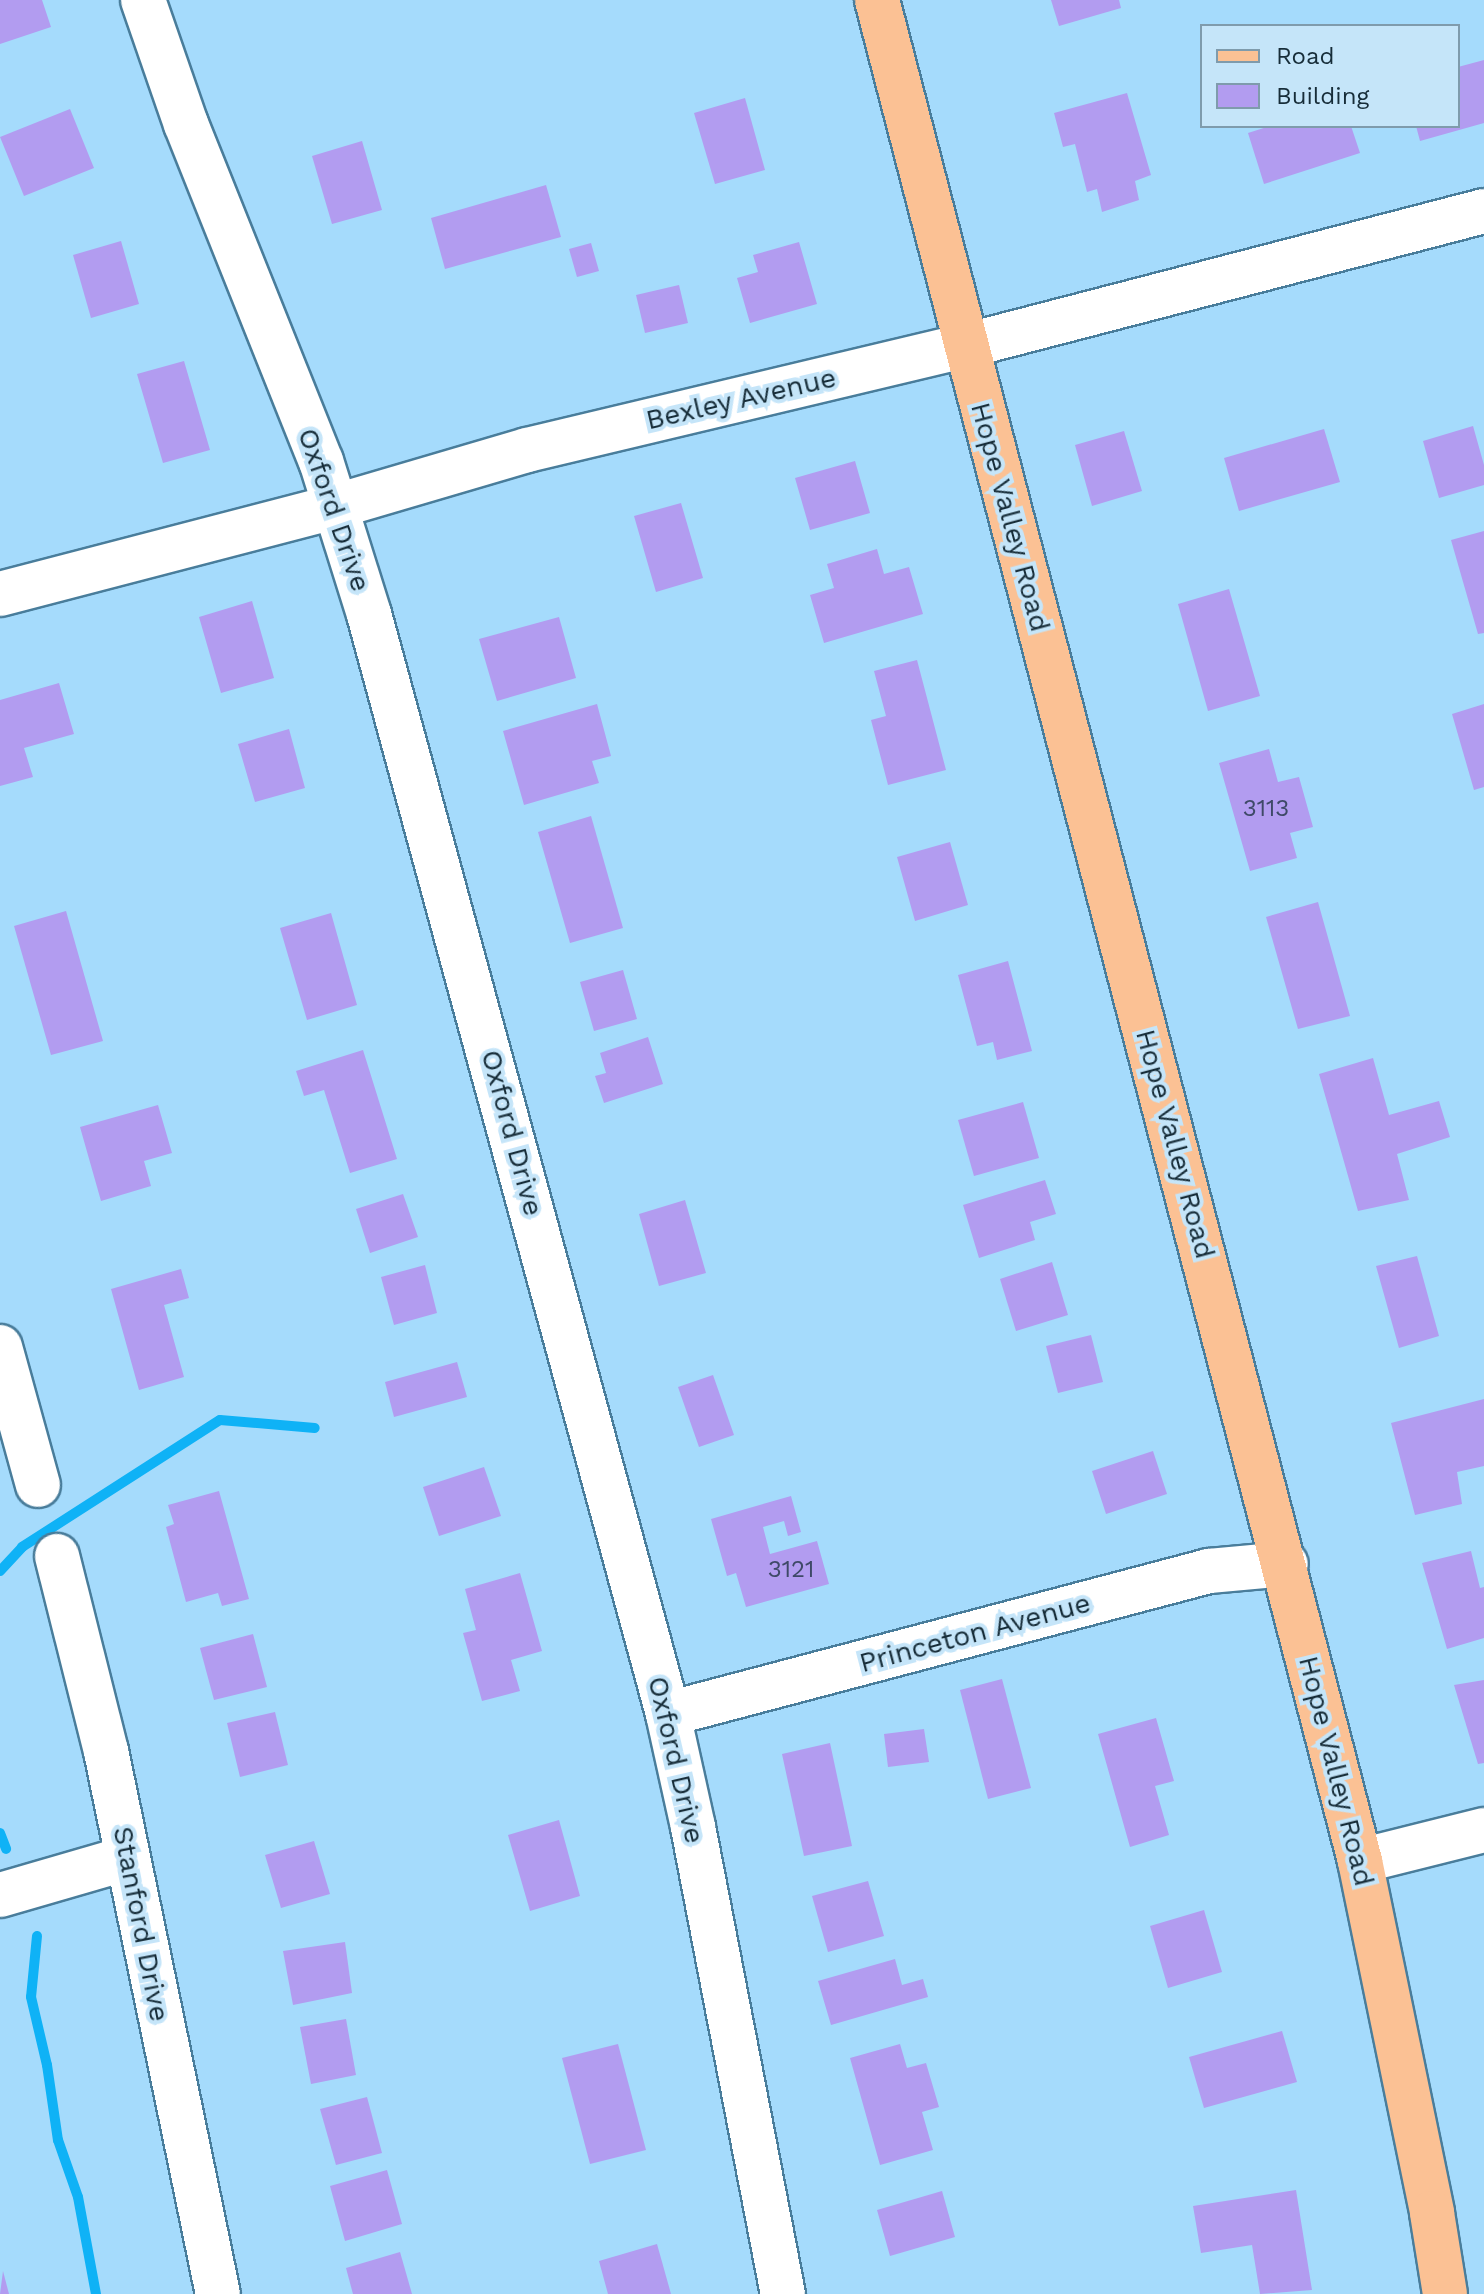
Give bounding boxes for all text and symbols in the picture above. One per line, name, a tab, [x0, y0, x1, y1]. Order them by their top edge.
legend	[1200, 24, 1460, 128]
text: Road	[1276, 42, 1335, 70]
text: Building	[1276, 82, 1369, 110]
street label: Bexley Avenue	[642, 361, 840, 437]
street label: Hope Valley Road	[963, 398, 1057, 636]
street label: Oxford Drive	[290, 424, 378, 596]
house number: 3113	[1243, 795, 1289, 823]
street label: Hope Valley Road	[1128, 1025, 1222, 1263]
street label: Oxford Drive	[474, 1046, 550, 1220]
house number: 3121	[768, 1556, 814, 1584]
street label: Princeton Avenue	[855, 1586, 1095, 1680]
street label: Hope Valley Road	[1291, 1652, 1381, 1890]
street label: Oxford Drive	[640, 1673, 712, 1847]
street label: Stanford Drive	[106, 1824, 176, 2024]

